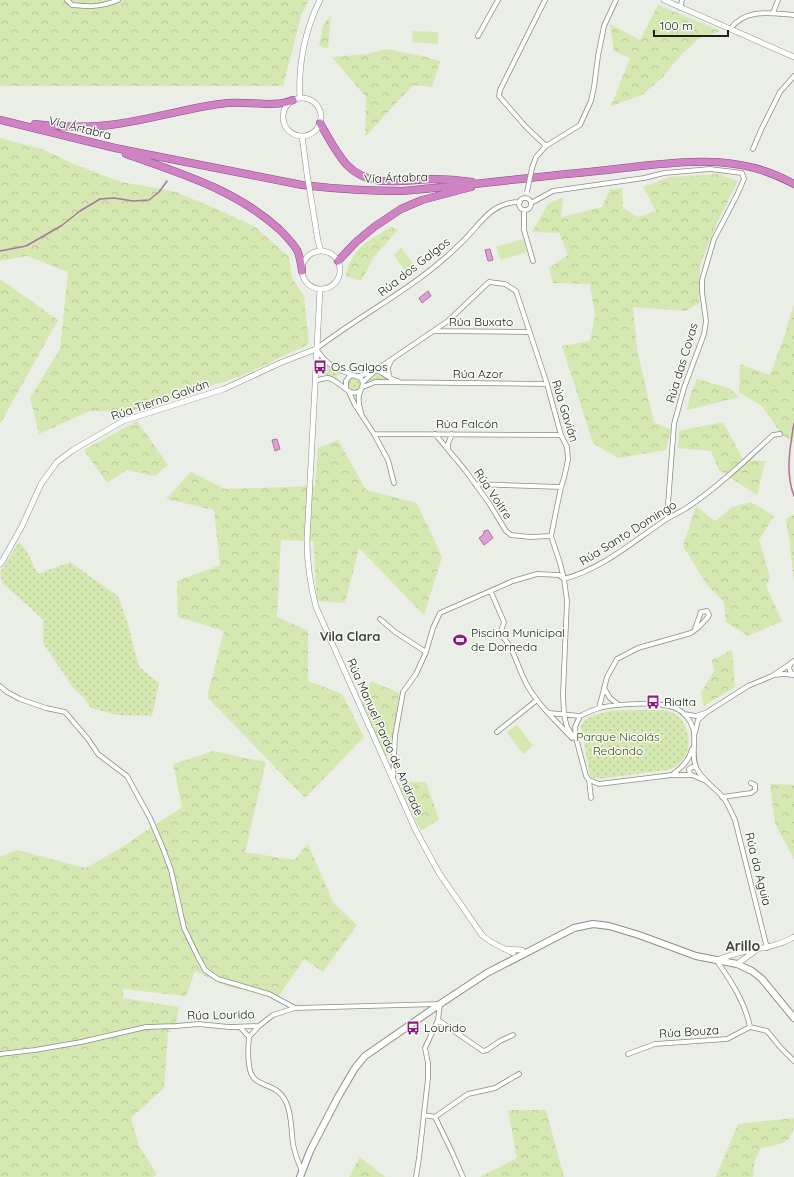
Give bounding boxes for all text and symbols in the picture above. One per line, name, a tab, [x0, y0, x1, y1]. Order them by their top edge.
scale bar	[654, 12, 728, 38]
text: 100 m	[660, 18, 693, 33]
street label: Vía Ártabra	[47, 113, 113, 143]
street label: Vía Ártabra	[364, 169, 428, 186]
street label: Rúa dos Galgos	[375, 234, 453, 299]
street label: Rúa Buxato	[449, 314, 513, 329]
street label: Rúa das Covas	[662, 321, 701, 405]
bus stop icon: Os Galgos	[312, 359, 328, 375]
place label: Os Galgos	[331, 359, 388, 374]
street label: Rúa Azor	[453, 366, 504, 381]
street label: Rúa Tierno Galván	[109, 376, 211, 423]
street label: Rúa Gavián	[549, 378, 582, 444]
street label: Rúa Falcón	[436, 416, 498, 431]
street label: Rúa Voitre	[471, 465, 516, 522]
street label: Rúa Santo Domingo	[576, 497, 679, 569]
place label: Piscina Municipal de Dorneda	[471, 625, 565, 654]
district label: Vila Clara	[320, 628, 380, 644]
sports icon: Piscina Municipal de Dorneda	[452, 632, 468, 648]
street label: Rúa Manuel Pardo de Andrade	[344, 656, 427, 818]
bus stop icon: Rialta	[645, 694, 661, 710]
place label: Rialta	[664, 694, 696, 709]
park label: Parque Nicolás Redondo	[576, 729, 660, 758]
street label: Rúa da Aguia	[742, 831, 775, 907]
district label: Arillo	[726, 937, 761, 955]
street label: Rúa Lourido	[187, 1006, 255, 1023]
bus stop icon: Lourido	[405, 1020, 421, 1036]
place label: Lourido	[424, 1020, 466, 1035]
street label: Rúa Bouza	[658, 1022, 720, 1041]

